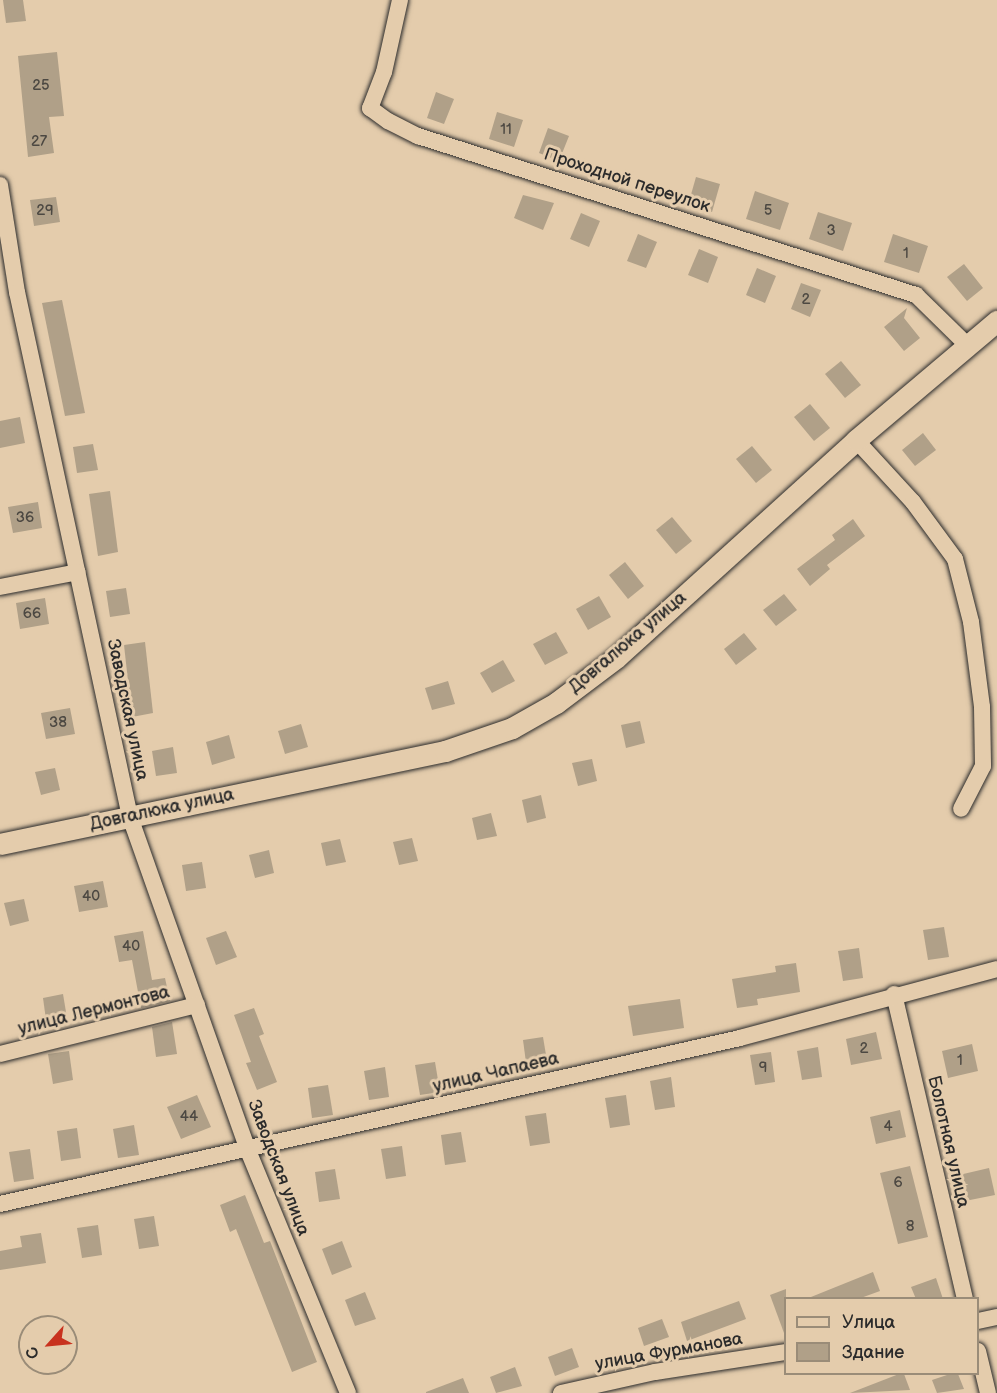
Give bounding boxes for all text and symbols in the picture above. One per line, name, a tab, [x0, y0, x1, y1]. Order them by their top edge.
house number: 25	[32, 77, 50, 95]
house number: 11	[500, 121, 512, 139]
house number: 27	[31, 133, 47, 151]
street label: Проходной переулок	[541, 144, 713, 218]
house number: 29	[36, 202, 54, 220]
house number: 5	[764, 202, 772, 220]
house number: 3	[826, 222, 836, 240]
house number: 1	[903, 245, 909, 263]
house number: 2	[802, 291, 810, 309]
house number: 36	[16, 509, 34, 527]
street label: Довгалюка улица	[565, 587, 691, 699]
house number: 66	[23, 605, 41, 623]
street label: Заводская улица	[101, 637, 153, 783]
house number: 38	[49, 714, 67, 732]
street label: Довгалюка улица	[88, 784, 236, 836]
house number: 40	[82, 888, 100, 906]
house number: 40	[122, 938, 140, 956]
street label: улица Лермонтова	[16, 982, 172, 1040]
house number: 2	[860, 1040, 868, 1058]
street label: улица Чапаева	[431, 1048, 561, 1098]
house number: 1	[957, 1052, 963, 1070]
house number: 9	[759, 1059, 767, 1077]
street label: Болотная улица	[922, 1074, 974, 1210]
street label: Заводская улица	[242, 1097, 314, 1239]
house number: 44	[180, 1108, 198, 1126]
house number: 4	[883, 1118, 893, 1136]
house number: 6	[893, 1174, 903, 1192]
house number: 8	[906, 1218, 914, 1236]
legend	[784, 1297, 979, 1375]
text: Улица	[842, 1312, 895, 1333]
north arrow	[18, 1315, 78, 1375]
street label: улица Фурманова	[594, 1328, 744, 1376]
text: Здание	[842, 1342, 904, 1363]
text: С	[22, 1343, 44, 1362]

